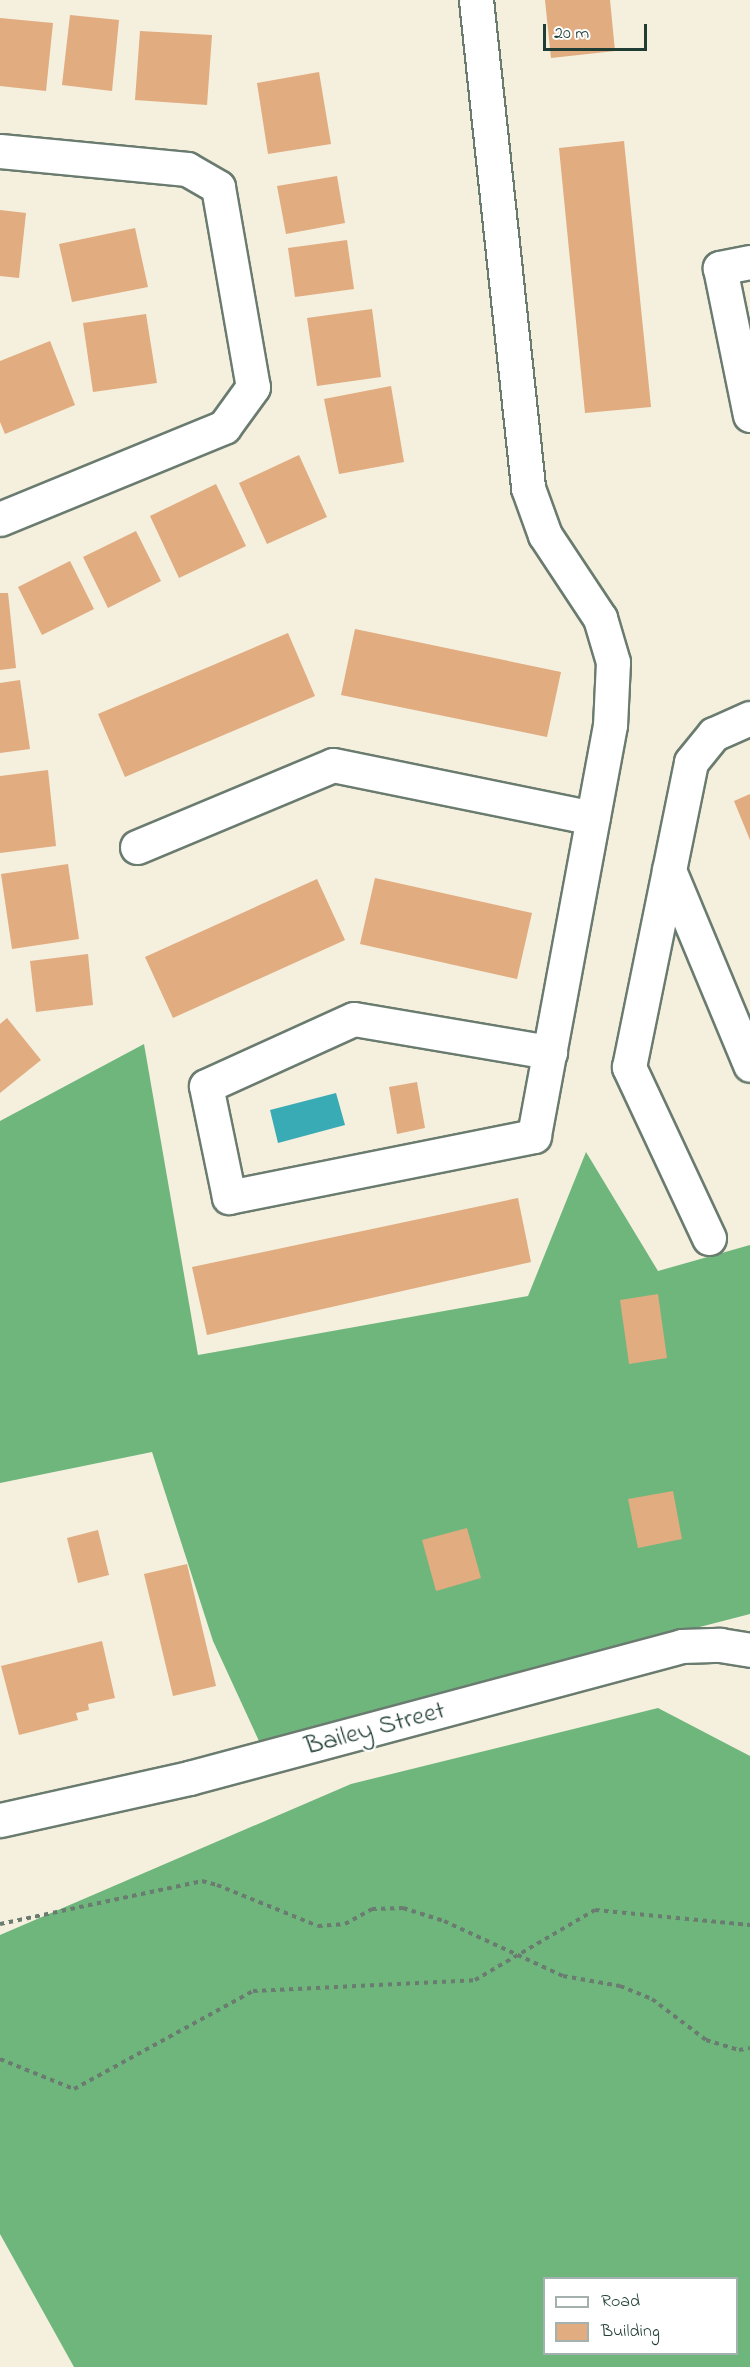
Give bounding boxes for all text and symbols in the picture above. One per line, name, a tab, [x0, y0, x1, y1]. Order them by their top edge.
scale bar	[546, 12, 650, 50]
text: 20 m	[554, 21, 589, 47]
street label: Bailey Street	[301, 1695, 449, 1763]
legend	[543, 2277, 738, 2355]
text: Road	[601, 2289, 640, 2315]
text: Building	[601, 2319, 660, 2345]

